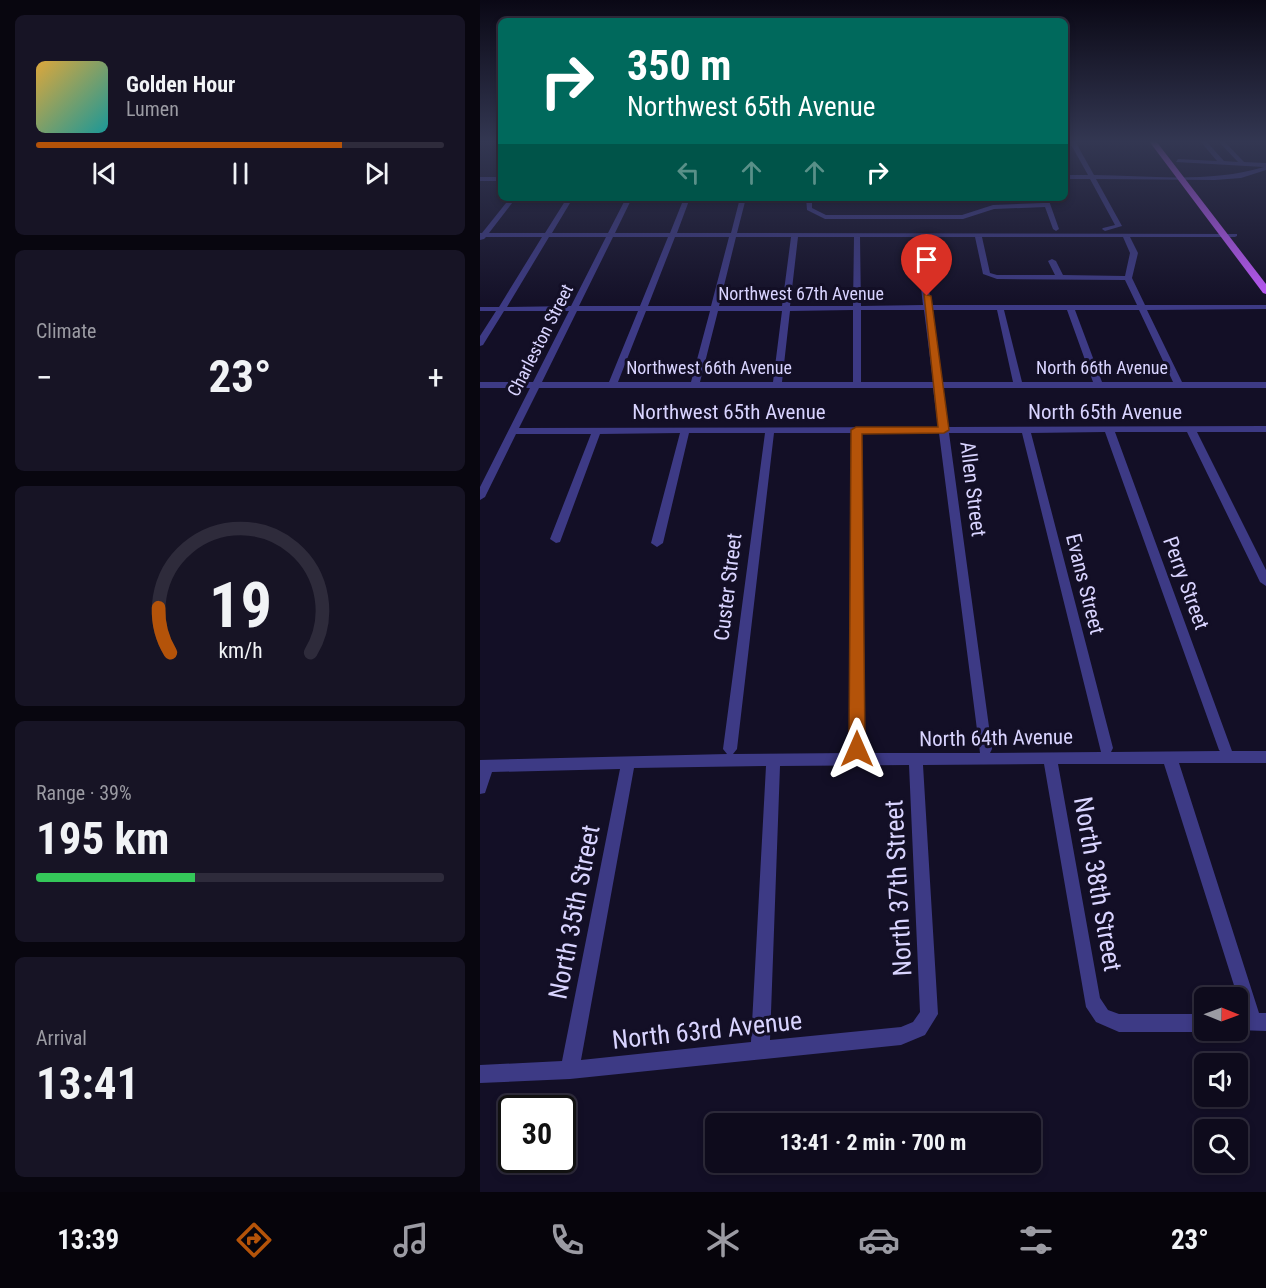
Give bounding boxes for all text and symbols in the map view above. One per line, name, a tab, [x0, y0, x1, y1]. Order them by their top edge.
text: 350 m	[627, 41, 732, 90]
icon: right	[528, 42, 606, 120]
text: Golden Hour	[126, 72, 235, 97]
text: Northwest 65th Avenue	[627, 91, 876, 123]
text: Lumen	[126, 97, 179, 121]
icon: left	[672, 156, 705, 189]
icon: ahead	[735, 156, 768, 189]
icon: ahead	[798, 156, 831, 189]
icon: right	[861, 156, 894, 189]
icon: previous	[88, 157, 121, 190]
icon: pause	[224, 157, 257, 190]
icon: next	[360, 157, 393, 190]
pin	[901, 234, 952, 296]
icon: arrive	[910, 243, 943, 276]
street label: Charleston Street	[503, 280, 577, 400]
street label: Northwest 67th Avenue	[718, 283, 884, 304]
text: Climate	[36, 319, 96, 343]
text: 23°	[209, 350, 272, 403]
street label: Northwest 66th Avenue	[626, 357, 792, 378]
street label: North 66th Avenue	[1036, 357, 1168, 378]
text: −	[36, 358, 53, 397]
text: +	[428, 358, 444, 397]
street label: Northwest 65th Avenue	[632, 400, 826, 424]
street label: North 65th Avenue	[1028, 400, 1182, 424]
street label: Allen Street	[955, 440, 991, 538]
street label: Evans Street	[1061, 531, 1109, 637]
street label: Custer Street	[710, 532, 746, 642]
street label: Perry Street	[1158, 533, 1214, 633]
text: 19	[208, 569, 272, 642]
text: km/h	[218, 638, 262, 663]
position arrow	[825, 717, 889, 781]
street label: North 64th Avenue	[919, 725, 1073, 751]
text: Range · 39%	[36, 781, 132, 805]
street label: North 38th Street	[1068, 794, 1128, 974]
street label: North 37th Street	[878, 799, 918, 977]
text: 195 km	[36, 812, 169, 865]
street label: North 35th Street	[542, 822, 606, 1002]
north arrow	[1194, 987, 1248, 1041]
map controls	[1194, 987, 1248, 1173]
street label: North 63rd Avenue	[610, 1005, 804, 1055]
text: Arrival	[36, 1026, 87, 1050]
button: sound	[1194, 1053, 1248, 1107]
text: 13:41	[36, 1057, 139, 1110]
speed limit sign: 30	[498, 1095, 576, 1173]
button: search	[1194, 1119, 1248, 1173]
text: 13:41 · 2 min · 700 m	[780, 1130, 966, 1155]
icon: directions	[233, 1219, 275, 1261]
icon: music	[390, 1219, 432, 1261]
icon: phone	[546, 1219, 588, 1261]
icon: climate	[702, 1219, 744, 1261]
icon: car	[858, 1219, 900, 1261]
icon: filters	[1015, 1219, 1057, 1261]
text: 13:39	[57, 1224, 119, 1256]
text: 23°	[1171, 1224, 1209, 1256]

